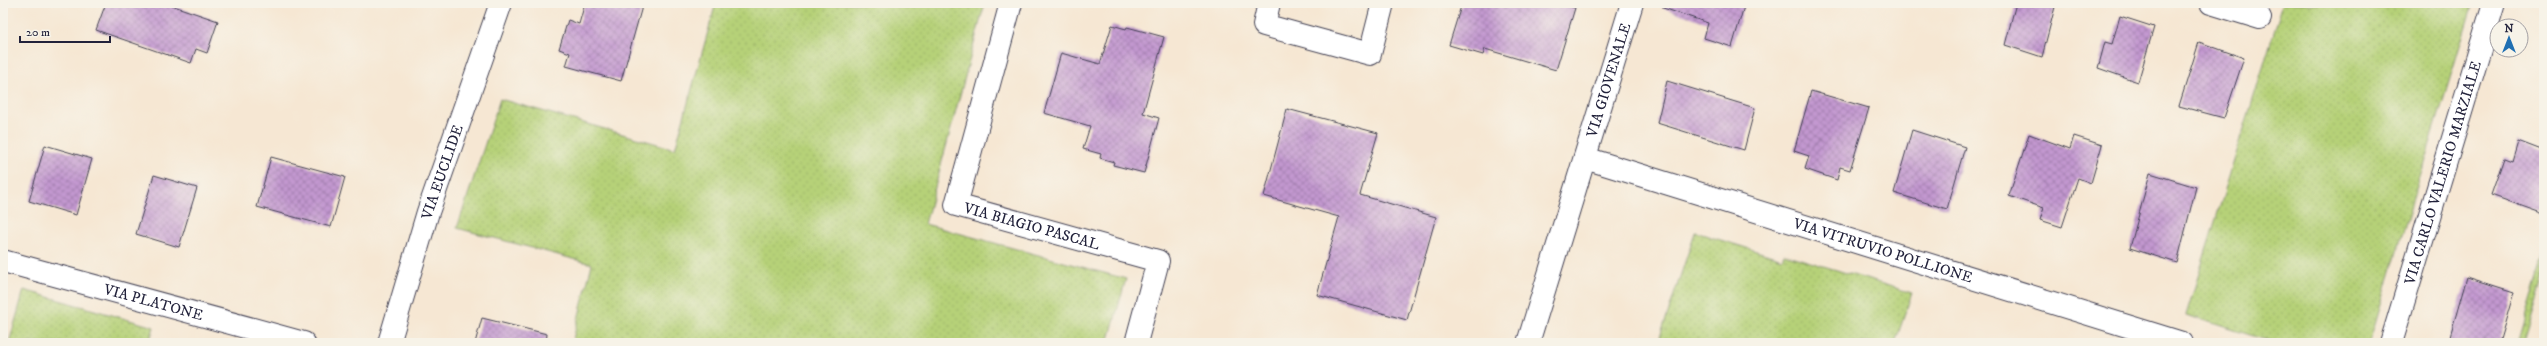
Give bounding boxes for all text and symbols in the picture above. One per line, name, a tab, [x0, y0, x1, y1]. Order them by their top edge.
scale bar	[20, 18, 110, 44]
north arrow	[2489, 18, 2529, 58]
street label: VIA GIOVENALE	[1582, 20, 1635, 141]
text: N	[2504, 22, 2514, 36]
text: 20 m	[26, 25, 50, 40]
street label: VIA CARLO VALERIO MARZIALE	[2400, 58, 2486, 288]
street label: VIA EUCLIDE	[417, 122, 468, 223]
street label: VIA BIAGIO PASCAL	[961, 198, 1102, 254]
street label: VIA VITRUVIO POLLIONE	[1790, 214, 1975, 288]
street label: VIA PLATONE	[101, 280, 206, 325]

